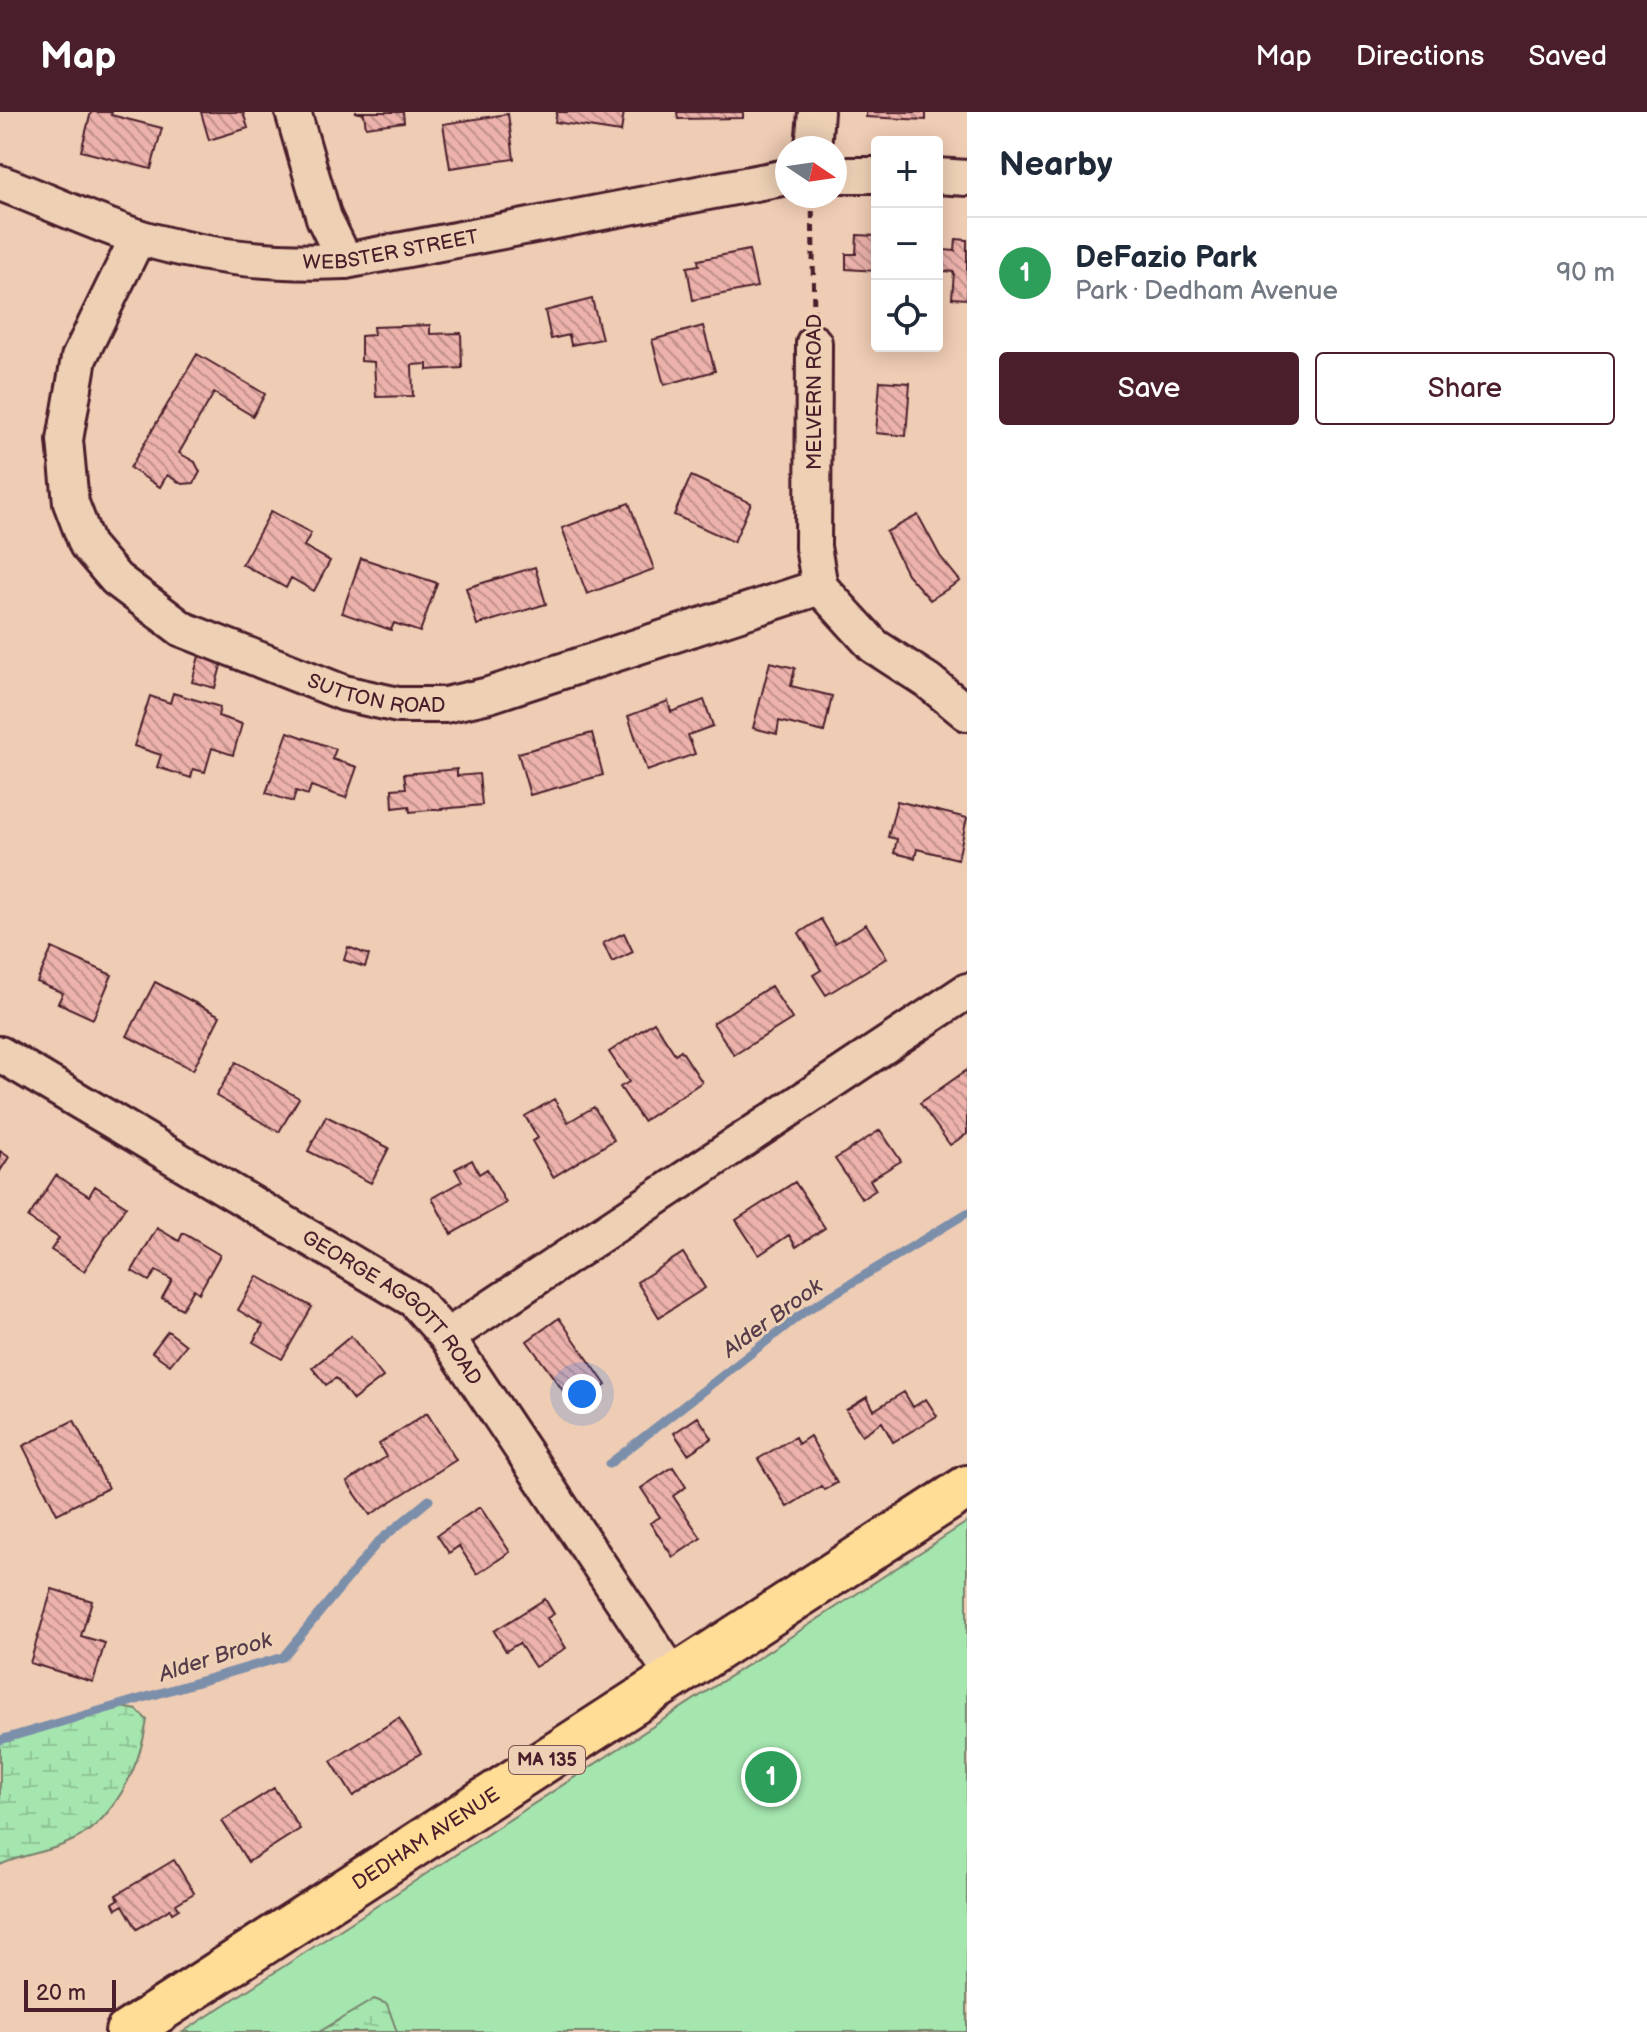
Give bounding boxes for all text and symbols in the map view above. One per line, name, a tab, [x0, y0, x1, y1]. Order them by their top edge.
text: Map	[40, 34, 116, 79]
text: Map	[1255, 40, 1312, 73]
text: Directions	[1356, 40, 1484, 73]
text: Saved	[1528, 40, 1607, 73]
north arrow	[775, 136, 847, 208]
map controls	[871, 136, 943, 352]
button: +	[871, 136, 943, 208]
text: Nearby	[999, 144, 1113, 185]
button: −	[871, 208, 943, 280]
street label: WEBSTER STREET	[303, 225, 480, 275]
text: DeFazio Park	[1075, 240, 1257, 276]
text: 1	[1020, 258, 1030, 289]
text: 90 m	[1556, 258, 1615, 289]
text: Park · Dedham Avenue	[1075, 276, 1338, 307]
button: locate	[871, 280, 943, 352]
street label: MELVERN ROAD	[803, 314, 827, 470]
button: Save	[999, 352, 1299, 425]
button: Share	[1315, 352, 1615, 425]
street label: SUTTON ROAD	[304, 669, 445, 719]
street label: GEORGE AGGOTT ROAD	[298, 1225, 487, 1390]
water label: Alder Brook	[717, 1272, 829, 1364]
your location	[562, 1374, 602, 1414]
water label: Alder Brook	[155, 1626, 276, 1689]
road number: MA 135	[509, 1746, 585, 1774]
pin: 1	[745, 1747, 797, 1807]
street label: DEDHAM AVENUE	[348, 1783, 504, 1896]
scale bar	[24, 1976, 116, 2012]
text: 20 m	[36, 1980, 86, 2007]

